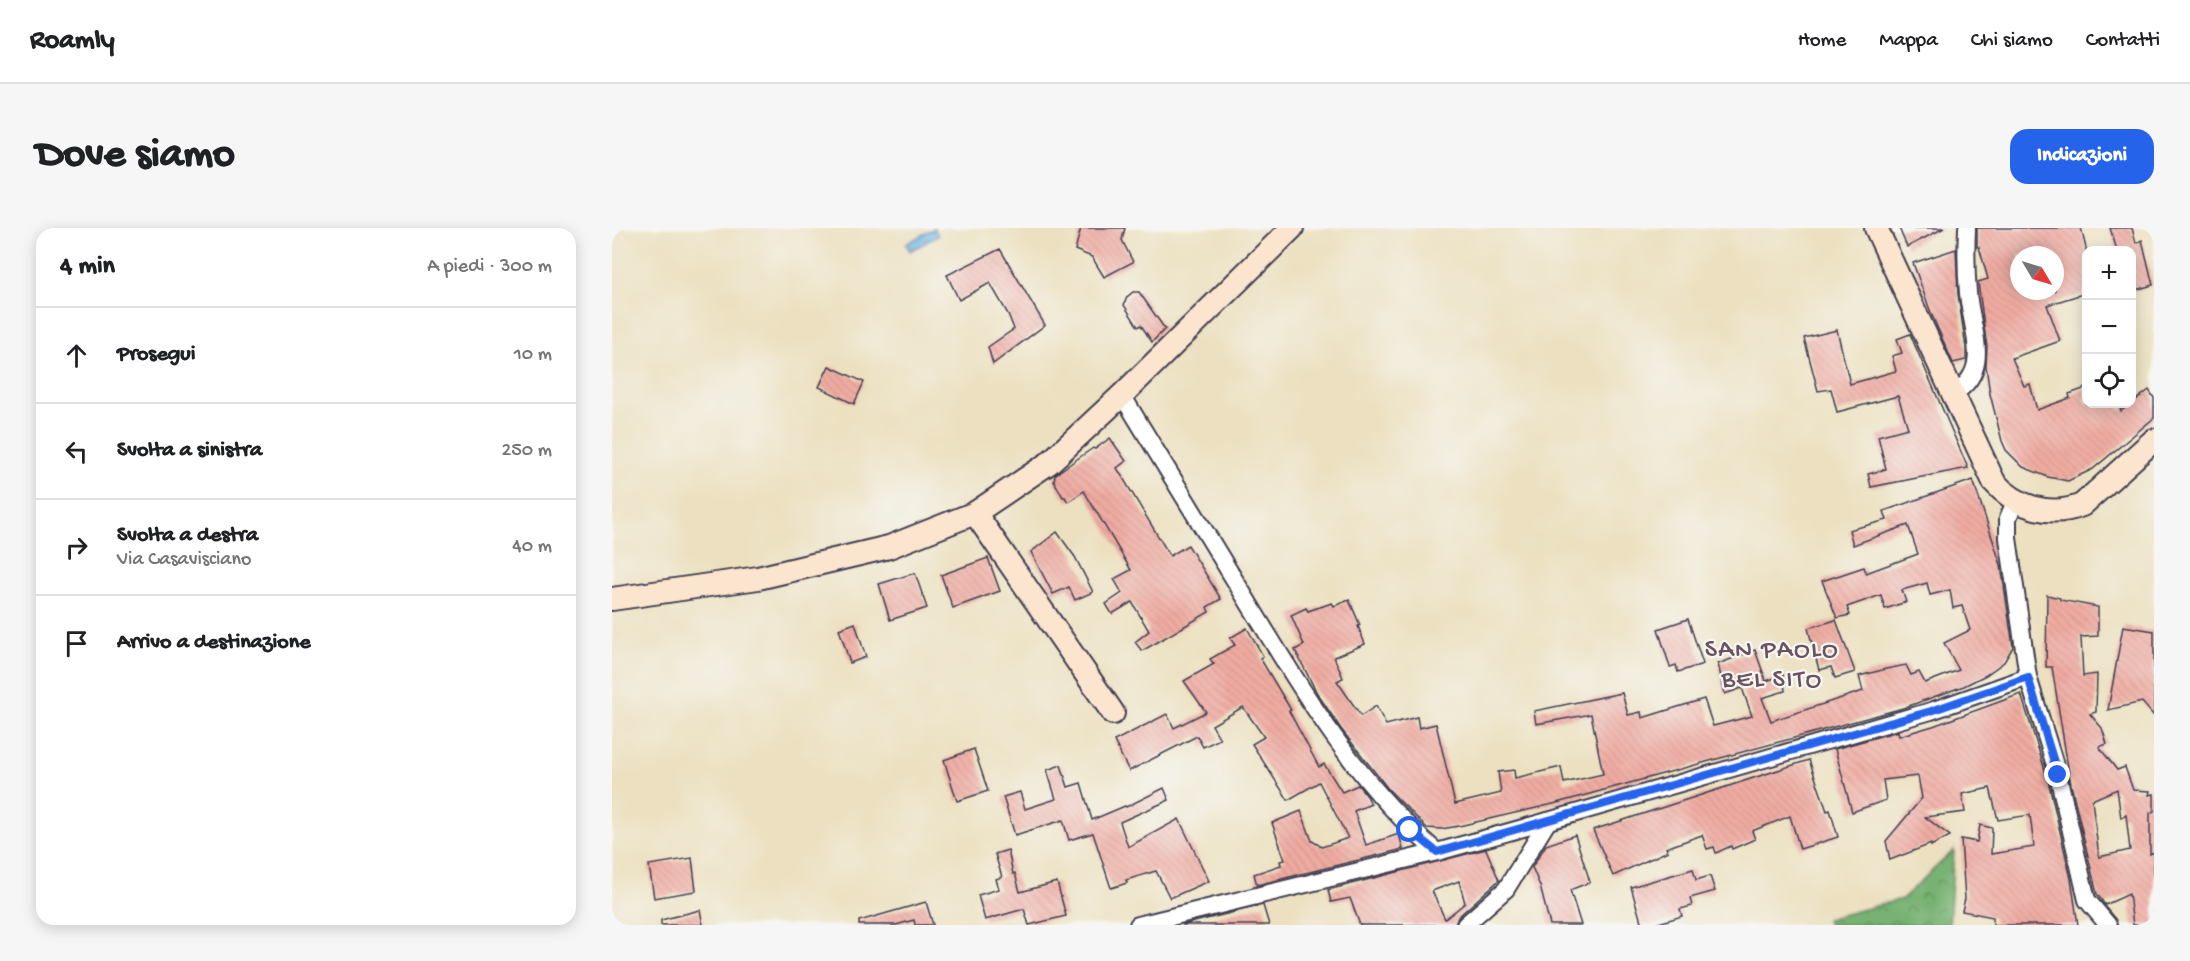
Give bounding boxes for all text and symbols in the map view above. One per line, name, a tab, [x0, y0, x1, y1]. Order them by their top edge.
text: Roamly	[30, 25, 115, 58]
text: Home	[1798, 29, 1846, 54]
text: Mappa	[1879, 29, 1938, 54]
text: Chi siamo	[1971, 29, 2053, 54]
text: Contatti	[2086, 29, 2160, 54]
button: Indicazioni	[2010, 129, 2154, 184]
text: Dove siamo	[36, 132, 235, 181]
north arrow	[2010, 246, 2064, 300]
map controls	[2082, 246, 2136, 408]
button: +	[2082, 246, 2136, 300]
text: 4 min	[60, 252, 115, 283]
text: A piedi · 300 m	[427, 256, 552, 279]
button: −	[2082, 300, 2136, 354]
icon: ahead	[60, 339, 93, 372]
text: Prosegui	[117, 342, 195, 368]
text: 10 m	[514, 344, 552, 367]
button: locate	[2082, 354, 2136, 408]
icon: left	[60, 435, 93, 468]
text: Svolta a sinistra	[117, 438, 262, 464]
text: 250 m	[501, 440, 552, 463]
text: Svolta a destra	[117, 523, 258, 549]
icon: right	[60, 531, 93, 564]
text: 40 m	[512, 536, 552, 559]
text: Via Casavisciano	[117, 549, 251, 572]
icon: arrive	[60, 627, 93, 660]
text: Arrivo a destinazione	[117, 630, 311, 656]
district label: SAN PAOLO BEL SITO	[1705, 636, 1839, 697]
route end	[2044, 761, 2070, 787]
route start	[1396, 816, 1422, 842]

